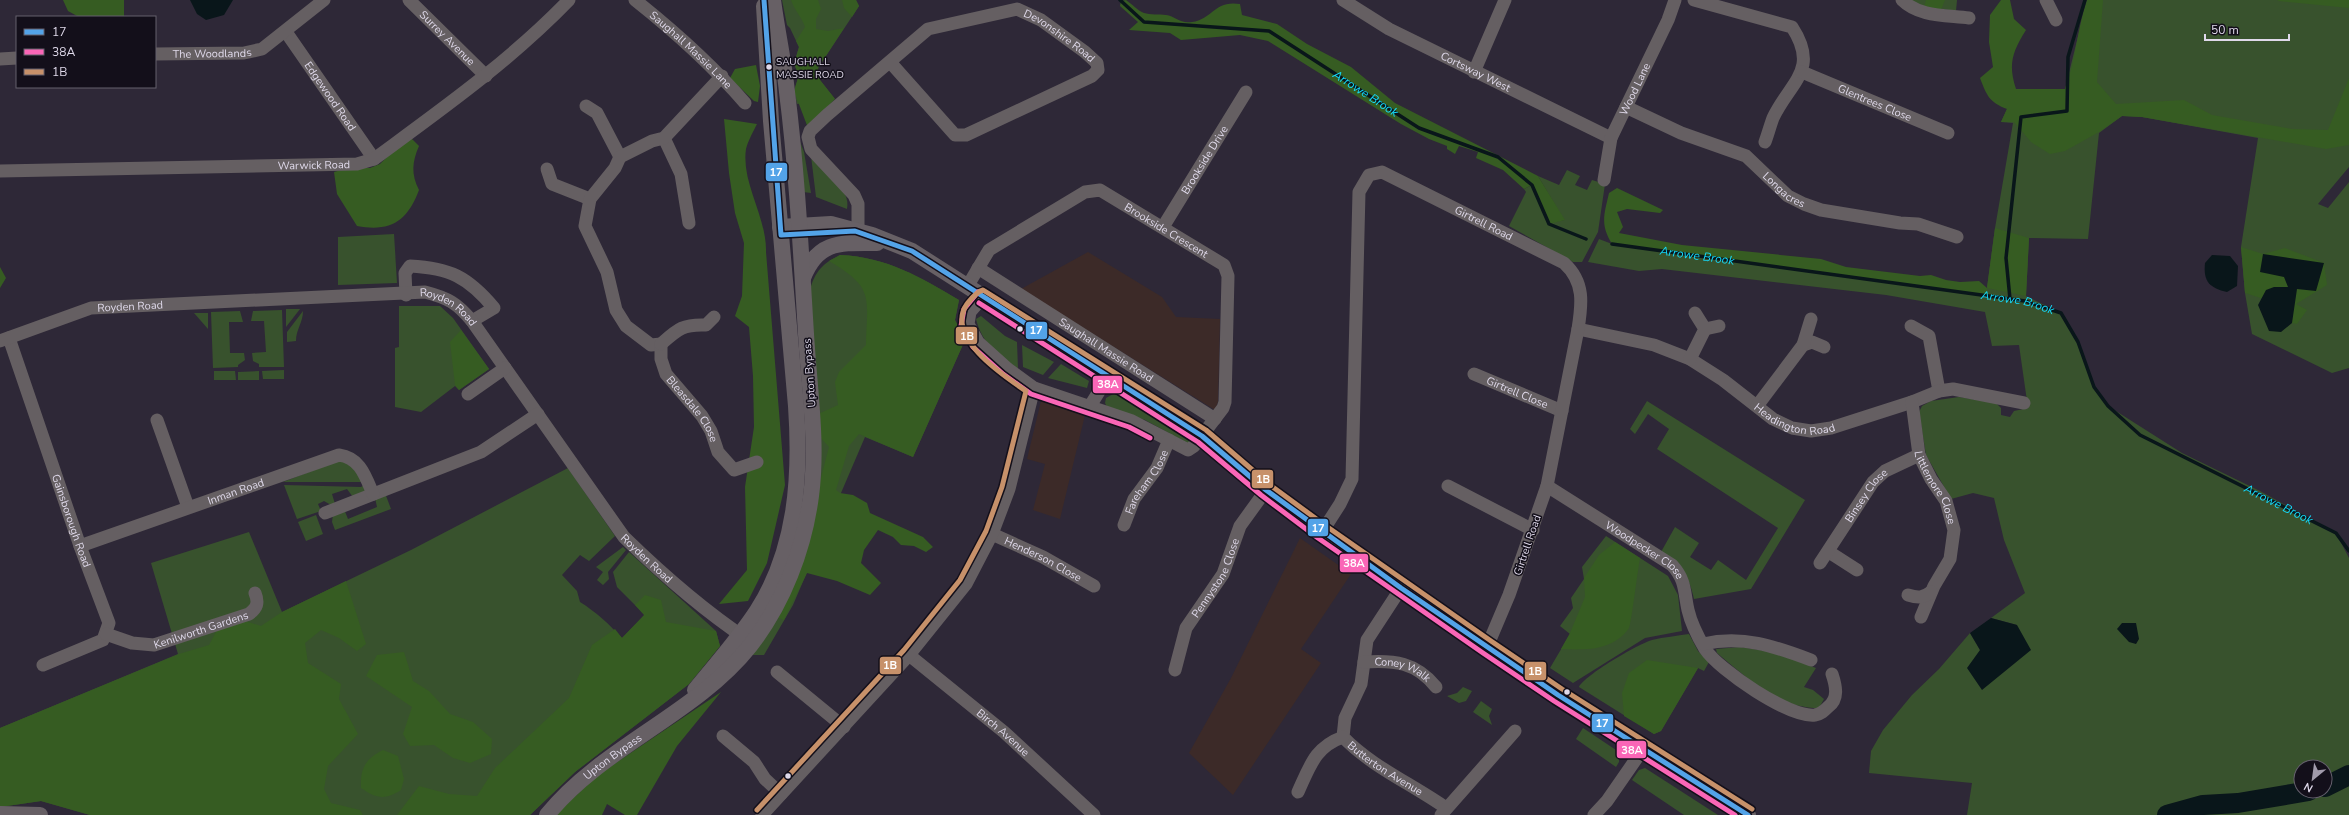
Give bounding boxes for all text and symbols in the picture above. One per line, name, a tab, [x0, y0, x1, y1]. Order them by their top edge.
street label: Devonshire Road	[1021, 6, 1098, 66]
street label: Surrey Avenue	[416, 7, 478, 69]
street label: Saughall Massie Lane	[646, 8, 735, 92]
legend	[16, 16, 156, 88]
scale bar	[2205, 16, 2289, 42]
text: 50 m	[2211, 22, 2239, 38]
text: 17	[52, 24, 66, 40]
text: 38A	[52, 44, 75, 60]
street label: The Woodlands	[173, 45, 253, 62]
street label: Cortsway West	[1438, 48, 1513, 96]
place label: SAUGHALL MASSIE ROAD	[776, 55, 844, 82]
street label: Edgewood Road	[301, 59, 359, 134]
street label: Wood Lane	[1616, 60, 1654, 118]
marker: SAUGHALL MASSIE ROAD	[764, 62, 774, 72]
text: 1B	[52, 64, 67, 80]
water label: Arrowe Brook	[1329, 66, 1402, 121]
street label: Glentrees Close	[1835, 81, 1914, 125]
street label: Brookside Drive	[1178, 123, 1232, 197]
street label: Warwick Road	[278, 157, 350, 174]
line badge: 17	[765, 162, 788, 182]
text: 17	[769, 165, 783, 180]
street label: Longacres	[1759, 169, 1808, 211]
street label: Brookside Crescent	[1122, 200, 1211, 262]
street label: Girtrell Road	[1452, 202, 1515, 244]
water label: Arrowe Brook	[1658, 243, 1736, 269]
street label: Royden Road	[420, 285, 480, 329]
water label: Arrowe Brook	[1979, 287, 2058, 319]
street label: Royden Road	[97, 298, 163, 316]
street label: Saughall Massie Road	[1056, 314, 1156, 386]
line badge: 17	[1025, 321, 1048, 340]
text: 17	[1029, 323, 1043, 338]
unlabelled marker	[1015, 324, 1025, 334]
line badge: 1B	[955, 326, 978, 345]
text: 1B	[960, 329, 974, 344]
street label: Upton Bypass	[800, 338, 819, 408]
street label: Bleasdale Close	[663, 373, 721, 444]
street label: Girtrell Close	[1484, 373, 1550, 412]
line badge: 38A	[1092, 375, 1123, 394]
text: 38A	[1097, 377, 1120, 392]
street label: Headington Road	[1751, 400, 1837, 439]
street label: Fareham Close	[1122, 447, 1172, 516]
street label: Littlemore Close	[1911, 450, 1959, 526]
street label: Binsey Close	[1842, 465, 1891, 525]
line badge: 1B	[1251, 469, 1274, 489]
street label: Gainsborough Road	[48, 472, 94, 570]
text: 1B	[1256, 472, 1270, 487]
street label: Inman Road	[205, 475, 266, 509]
water label: Arrowe Brook	[2241, 480, 2317, 529]
street label: Girtrell Road	[1510, 513, 1545, 578]
line badge: 17	[1307, 518, 1329, 537]
street label: Woodpecker Close	[1602, 518, 1687, 582]
text: 17	[1311, 521, 1325, 536]
street label: Royden Road	[617, 531, 676, 587]
street label: Henderson Close	[1002, 534, 1084, 586]
street label: Pennystone Close	[1188, 536, 1243, 621]
line badge: 38A	[1339, 553, 1369, 573]
text: 38A	[1343, 556, 1366, 571]
street label: Kenilworth Gardens	[152, 608, 250, 653]
street label: Coney Walk	[1374, 654, 1434, 686]
line badge: 1B	[879, 656, 902, 675]
text: 1B	[883, 658, 897, 673]
line badge: 1B	[1524, 661, 1547, 681]
text: 1B	[1528, 664, 1542, 679]
unlabelled marker	[1562, 687, 1572, 697]
street label: Birch Avenue	[973, 706, 1033, 760]
line badge: 17	[1591, 713, 1614, 733]
text: 17	[1595, 716, 1609, 731]
street label: Upton Bypass	[580, 730, 645, 783]
street label: Butterton Avenue	[1344, 738, 1426, 799]
line badge: 38A	[1616, 740, 1647, 759]
text: 38A	[1621, 743, 1644, 758]
north arrow	[2293, 759, 2333, 799]
unlabelled marker	[783, 771, 793, 781]
text: N	[2301, 779, 2316, 796]

